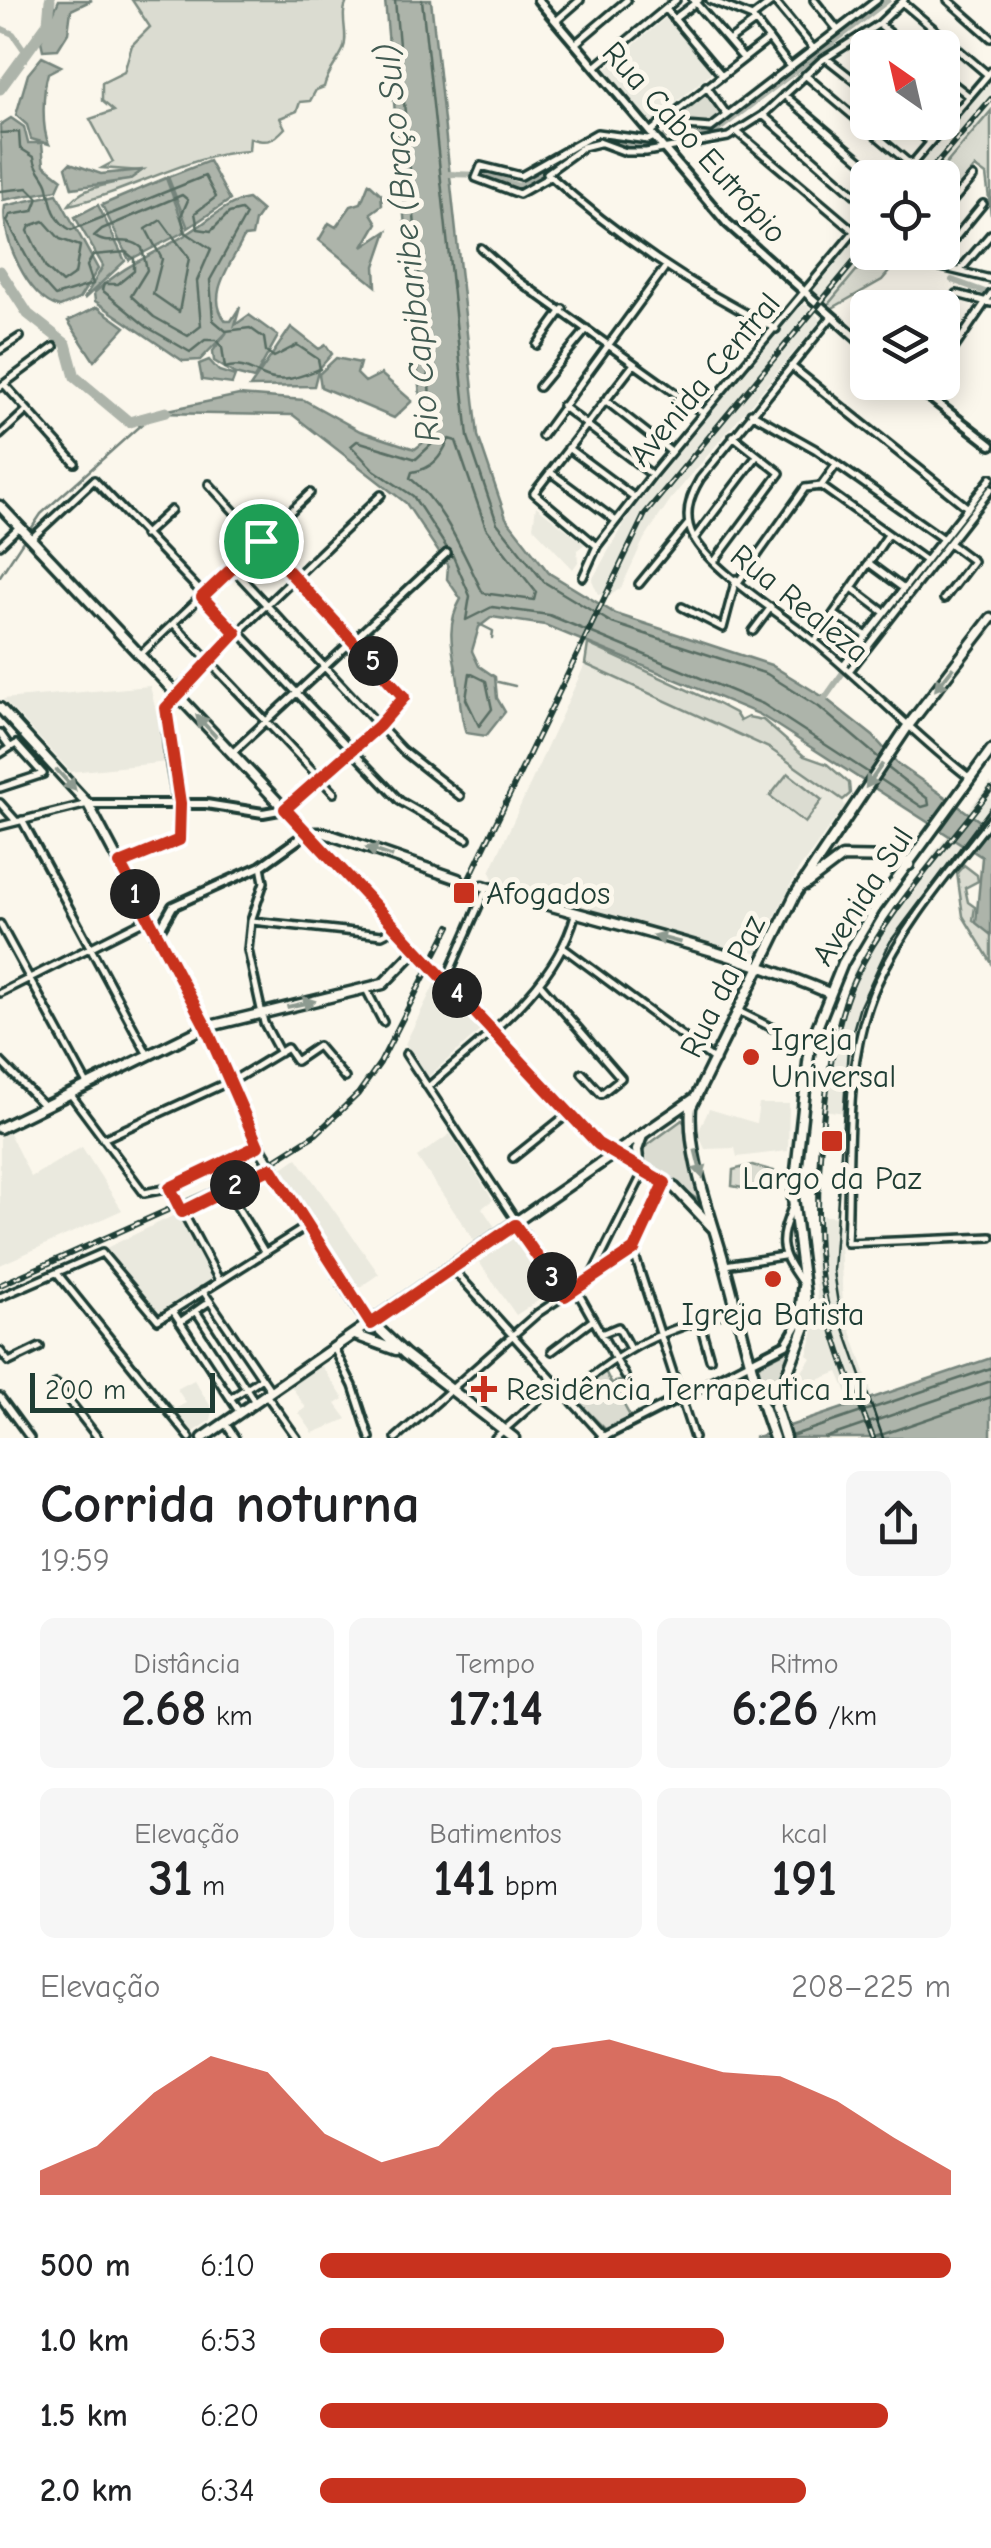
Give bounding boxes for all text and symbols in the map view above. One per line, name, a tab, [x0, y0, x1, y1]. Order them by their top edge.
north arrow	[850, 30, 960, 140]
map controls	[850, 30, 960, 400]
street label: Rua Cabo Eutrópio	[594, 34, 795, 251]
water label: Rio Capibaribe (Braço Sul)	[366, 42, 449, 444]
button: locate	[850, 160, 960, 270]
street label: Avenida Central	[621, 285, 788, 473]
button: layers	[850, 290, 960, 400]
pin	[219, 499, 304, 584]
icon: arrive	[234, 514, 289, 569]
street label: Rua Realeza	[723, 537, 876, 670]
pin: 5	[348, 636, 398, 686]
text: 5	[366, 645, 380, 677]
one-way arrow	[935, 666, 955, 692]
one-way arrow	[195, 714, 218, 738]
one-way arrow	[865, 762, 884, 789]
one-way arrow	[54, 767, 76, 792]
street label: Avenida Sul	[804, 820, 921, 972]
one-way arrow	[364, 843, 394, 858]
pin: 1	[110, 869, 160, 919]
place label: Afogados	[486, 875, 610, 912]
text: 1	[129, 878, 141, 910]
marker: Afogados	[451, 880, 477, 906]
street label: Rua da Paz	[672, 909, 773, 1063]
one-way arrow	[651, 931, 682, 947]
pin: 4	[432, 968, 482, 1018]
text: 4	[450, 977, 464, 1009]
one-way arrow	[286, 995, 317, 1011]
place label: Igreja Universal	[771, 1021, 896, 1095]
marker: Igreja Universal	[740, 1046, 762, 1068]
marker: Largo da Paz	[819, 1128, 845, 1154]
one-way arrow	[692, 1149, 707, 1180]
pin: 2	[210, 1160, 260, 1210]
place label: Largo da Paz	[742, 1160, 922, 1197]
text: 2	[228, 1169, 242, 1201]
pin: 3	[527, 1252, 577, 1302]
text: 3	[545, 1261, 559, 1293]
marker: Igreja Batista	[762, 1268, 784, 1290]
place label: Igreja Batista	[681, 1296, 865, 1333]
scale bar	[30, 1368, 215, 1412]
place label: Residência Terrapeutica II	[506, 1371, 867, 1408]
text: 200 m	[45, 1374, 126, 1406]
marker: Residência Terrapeutica II	[471, 1376, 497, 1402]
button: share	[846, 1471, 951, 1576]
text: Corrida noturna	[40, 1472, 420, 1536]
text: 19:59	[40, 1542, 110, 1579]
text: Distância	[133, 1648, 240, 1680]
text: Tempo	[456, 1648, 535, 1680]
text: Ritmo	[770, 1648, 839, 1680]
text: 2.68	[121, 1680, 207, 1738]
text: 17:14	[448, 1680, 543, 1738]
text: 6:26	[731, 1680, 819, 1738]
text: km	[207, 1700, 253, 1732]
text: /km	[819, 1700, 877, 1732]
text: Elevação	[134, 1818, 240, 1850]
text: Batimentos	[429, 1818, 562, 1850]
text: kcal	[781, 1818, 828, 1850]
text: 31	[148, 1850, 193, 1908]
text: 141	[433, 1850, 495, 1908]
text: 191	[771, 1850, 837, 1908]
text: m	[193, 1870, 225, 1902]
text: bpm	[495, 1870, 558, 1902]
text: Elevação	[40, 1968, 160, 2005]
text: 208–225 m	[791, 1968, 951, 2005]
text: 500 m	[40, 2247, 130, 2284]
text: 6:10	[200, 2247, 255, 2284]
text: 1.0 km	[40, 2322, 129, 2359]
text: 6:53	[200, 2322, 257, 2359]
text: 1.5 km	[40, 2397, 128, 2434]
text: 6:20	[200, 2397, 259, 2434]
text: 2.0 km	[40, 2472, 132, 2509]
text: 6:34	[200, 2472, 255, 2509]

